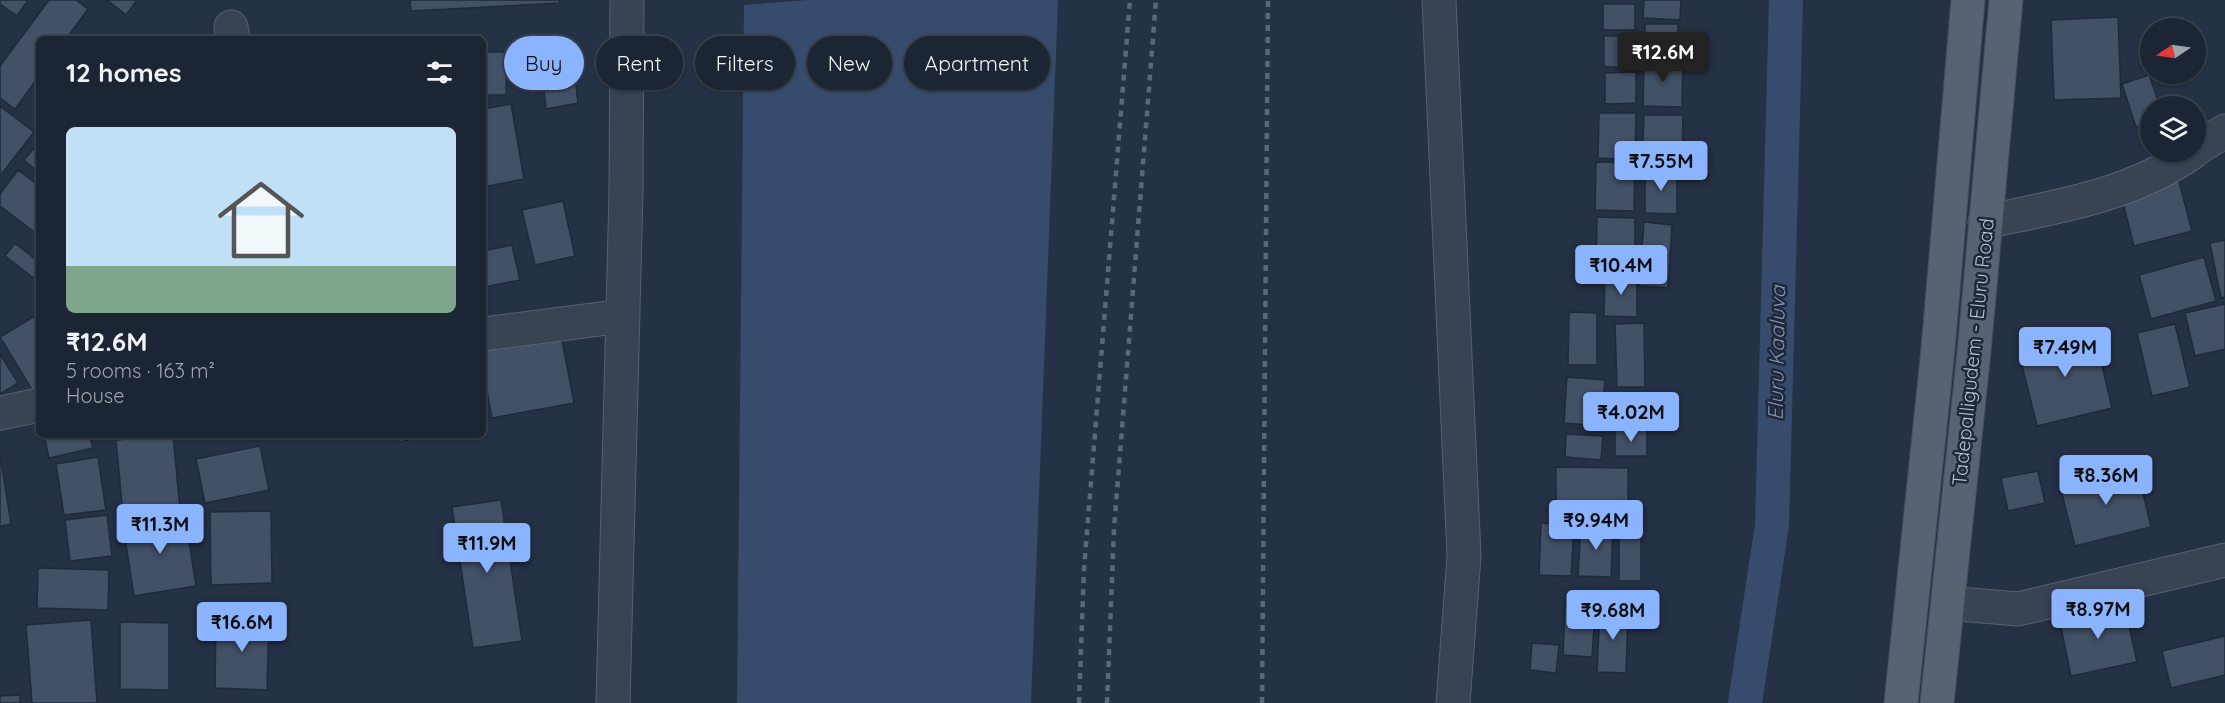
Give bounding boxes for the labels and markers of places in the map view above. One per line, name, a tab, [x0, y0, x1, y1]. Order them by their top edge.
pin: ₹12.6M	[1614, 32, 1712, 83]
pin: ₹7.55M	[1612, 141, 1710, 192]
pin: ₹10.4M	[1572, 245, 1670, 296]
pin: ₹7.49M	[2016, 327, 2114, 378]
pin: ₹4.02M	[1582, 392, 1680, 443]
pin: ₹8.36M	[2057, 455, 2155, 506]
pin: ₹9.94M	[1547, 500, 1645, 551]
pin: ₹11.3M	[111, 504, 209, 555]
pin: ₹11.9M	[438, 523, 536, 574]
pin: ₹8.97M	[2049, 589, 2147, 640]
pin: ₹9.68M	[1564, 590, 1662, 641]
pin: ₹16.6M	[193, 602, 291, 653]

